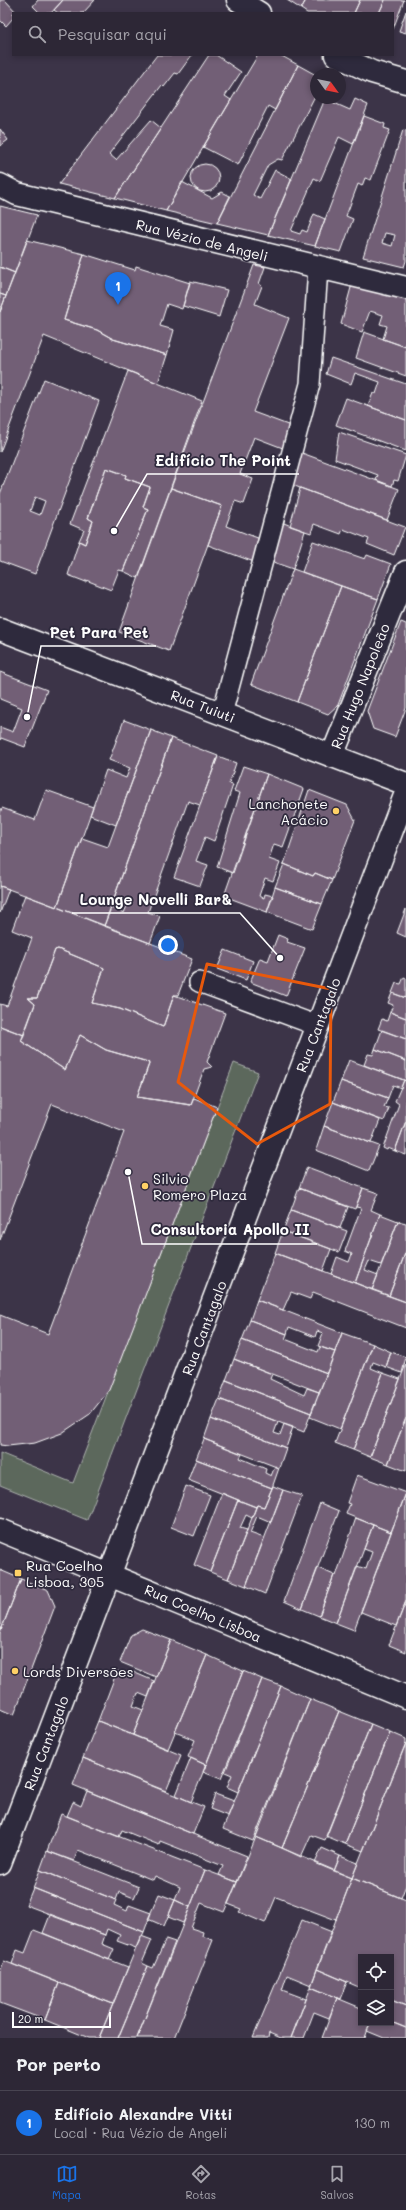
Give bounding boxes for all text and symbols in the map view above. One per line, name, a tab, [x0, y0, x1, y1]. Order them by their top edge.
search box	[12, 12, 394, 56]
icon: search	[26, 23, 48, 45]
text: Pesquisar aqui	[58, 24, 167, 44]
north arrow	[310, 68, 346, 104]
street label: Rua Vézio de Angeli	[134, 214, 270, 266]
pin: 1	[105, 272, 131, 305]
callout: Edifício The Point	[147, 447, 299, 474]
text: Edifício The Point	[155, 450, 291, 470]
callout: Pet Para Pet	[41, 619, 156, 646]
street label: Rua Hugo Napoleão	[326, 621, 394, 751]
text: Pet Para Pet	[50, 622, 149, 642]
street label: Rua Tuiuti	[168, 685, 238, 727]
place label: Lanchonete Acácio	[248, 794, 328, 829]
marker: Lanchonete Acácio	[331, 806, 341, 816]
callout: Lounge Novelli Bar&	[72, 886, 240, 913]
text: Lounge Novelli Bar&	[80, 889, 232, 909]
your location	[158, 935, 178, 955]
street label: Rua Cantagalo	[291, 975, 345, 1075]
place label: Silvio Romero Plaza	[153, 1169, 247, 1204]
marker: Silvio Romero Plaza	[140, 1181, 150, 1191]
callout: Consultoria Apollo II	[142, 1217, 317, 1244]
text: Consultoria Apollo II	[150, 1219, 310, 1239]
street label: Rua Cantagalo	[177, 1278, 231, 1378]
place label: Rua Coelho Lisboa, 305	[26, 1556, 104, 1591]
marker: Rua Coelho Lisboa, 305	[13, 1568, 23, 1578]
street label: Rua Coelho Lisboa	[142, 1580, 264, 1646]
place label: Lords Diversões	[23, 1662, 133, 1681]
marker: Lords Diversões	[10, 1666, 20, 1676]
street label: Rua Cantagalo	[19, 1693, 73, 1793]
map controls	[358, 1954, 394, 2026]
button: locate	[358, 1954, 394, 1990]
button: layers	[358, 1990, 394, 2026]
scale bar	[12, 2010, 111, 2029]
text: 20 m	[18, 2011, 43, 2026]
text: Por perto	[16, 2053, 100, 2075]
text: Edifício Alexandre Vitti	[54, 2104, 233, 2124]
text: 1	[26, 2114, 32, 2131]
text: 130 m	[354, 2114, 390, 2131]
text: Local · Rua Vézio de Angeli	[54, 2124, 227, 2141]
tab: Mapa	[52, 2163, 81, 2202]
tab: Rotas	[186, 2163, 216, 2202]
tab: Salvos	[320, 2163, 354, 2202]

